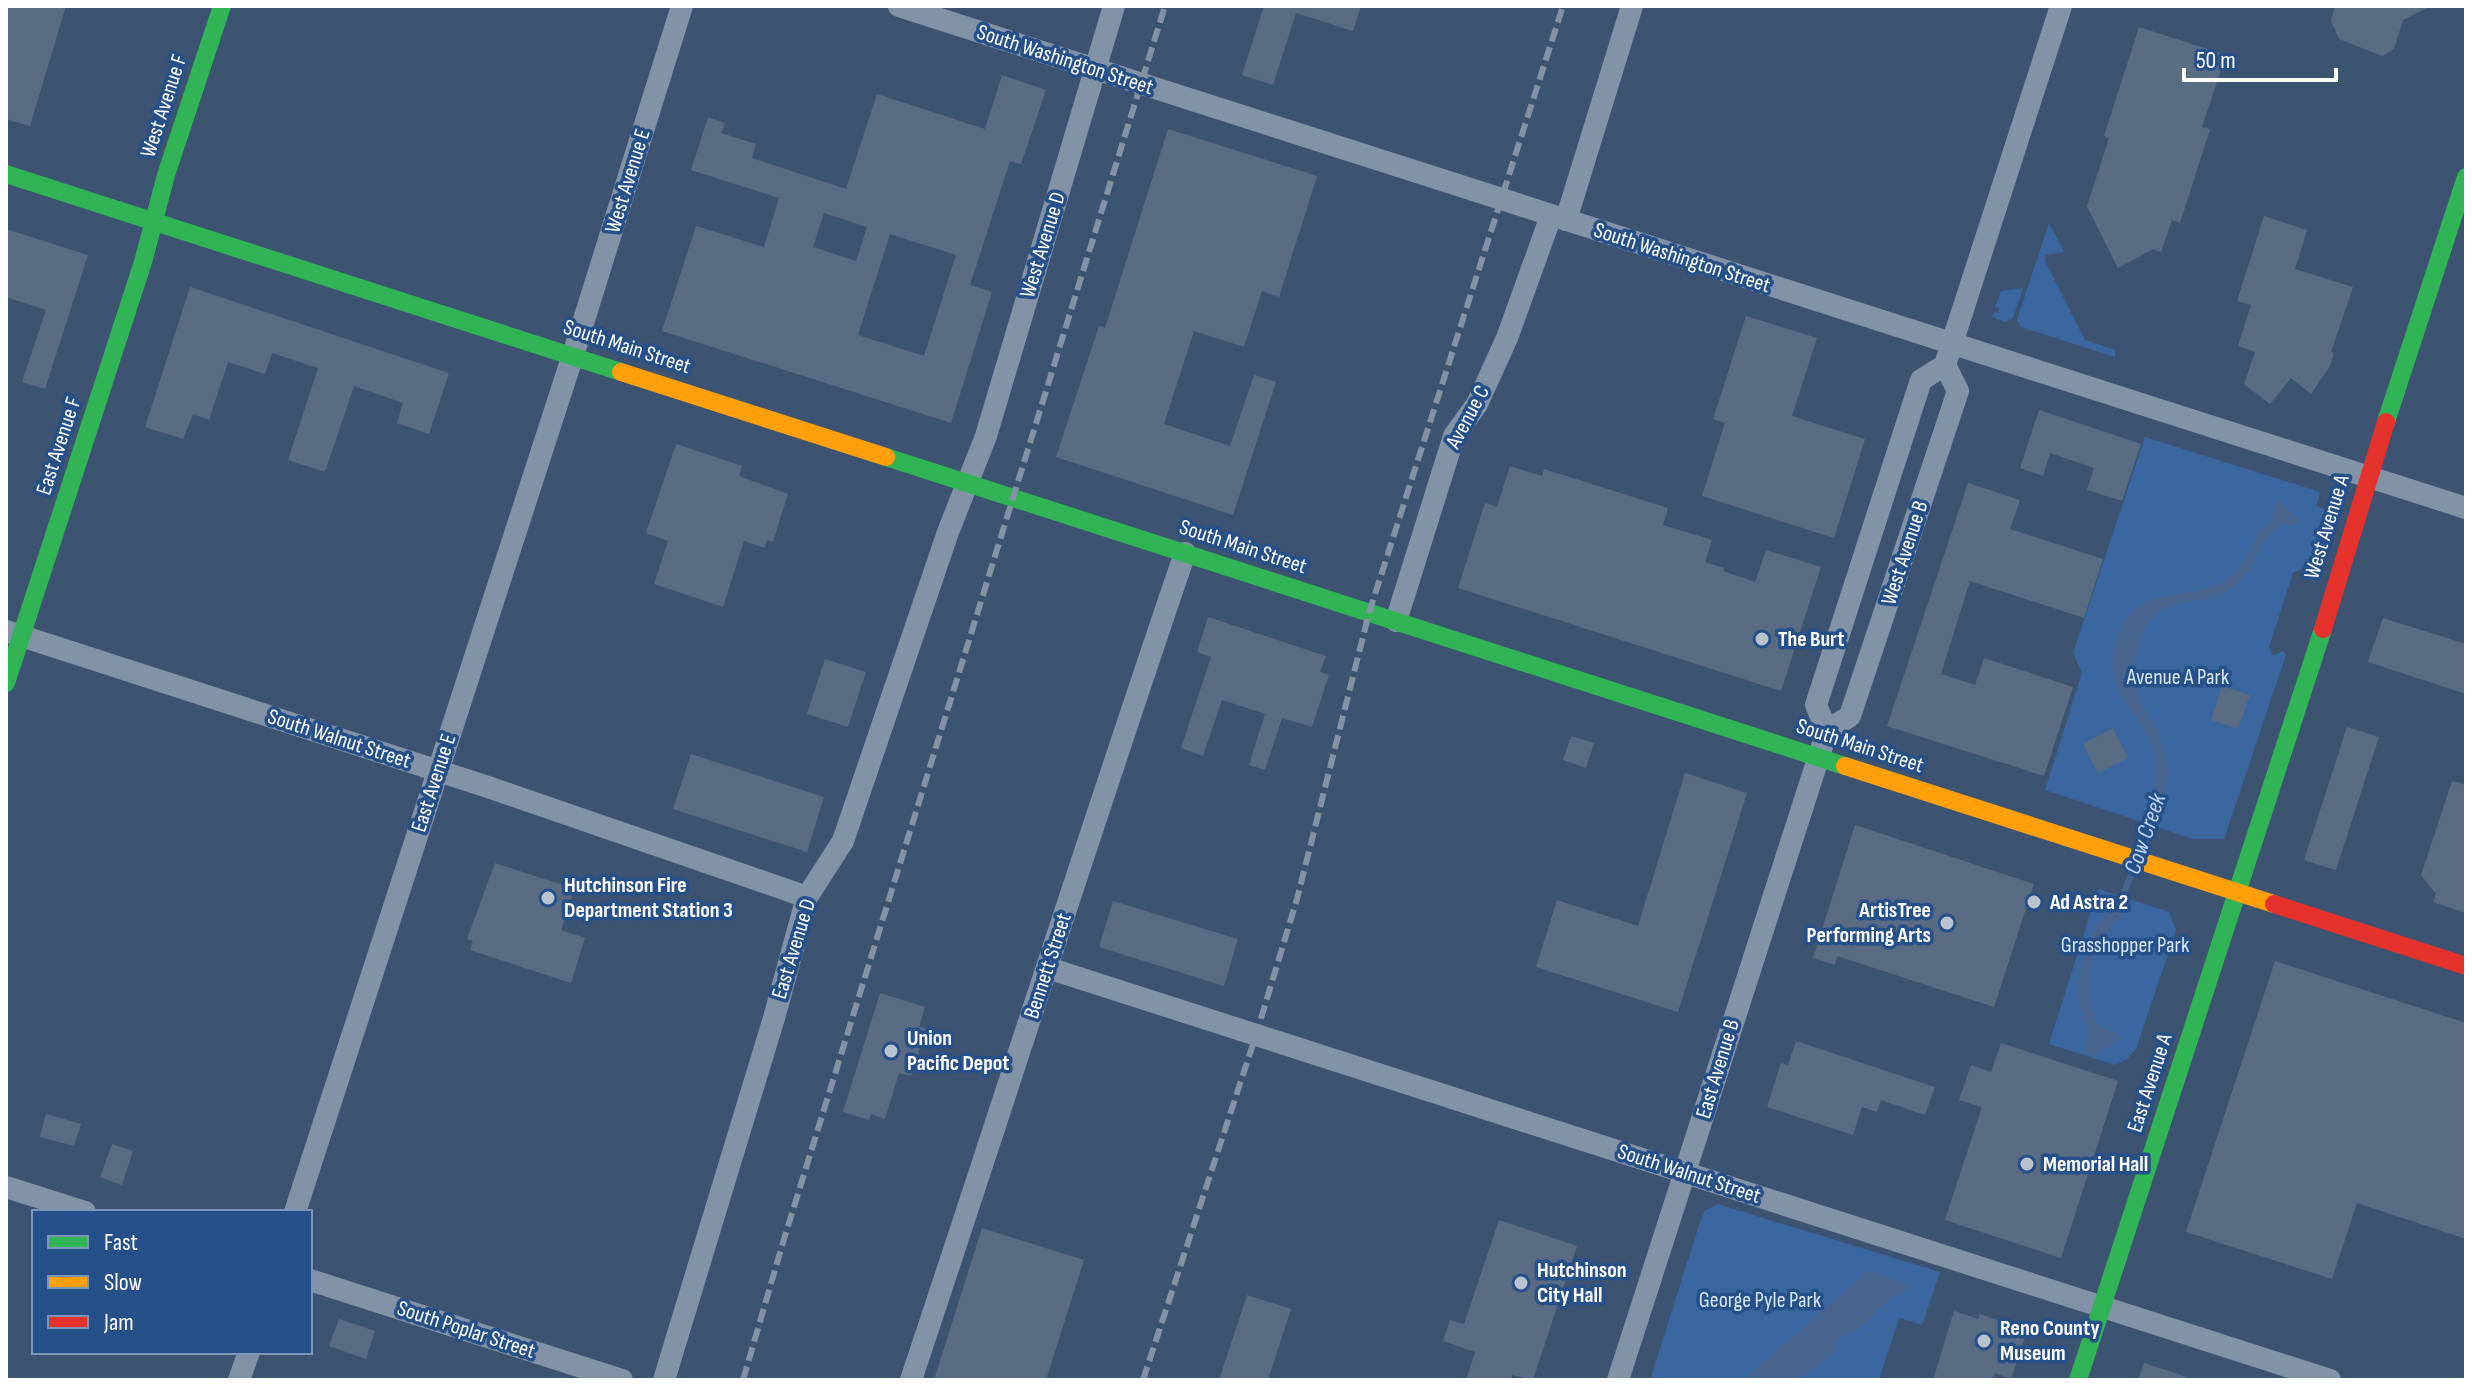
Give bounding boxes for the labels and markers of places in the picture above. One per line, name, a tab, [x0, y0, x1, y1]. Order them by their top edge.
place label: The Burt	[1778, 626, 1845, 653]
marker: The Burt	[1753, 630, 1771, 648]
place label: Hutchinson Fire Department Station 3	[564, 872, 733, 924]
marker: Hutchinson Fire Department Station 3	[539, 889, 557, 907]
place label: Ad Astra 2	[2049, 889, 2128, 916]
marker: Ad Astra 2	[2025, 893, 2043, 911]
place label: ArtisTree Performing Arts	[1806, 897, 1931, 949]
marker: ArtisTree Performing Arts	[1938, 914, 1956, 932]
place label: Union Pacific Depot	[907, 1025, 1010, 1077]
marker: Union Pacific Depot	[882, 1042, 900, 1060]
place label: Memorial Hall	[2043, 1151, 2148, 1178]
marker: Memorial Hall	[2018, 1155, 2036, 1173]
place label: Hutchinson City Hall	[1537, 1257, 1627, 1309]
marker: Hutchinson City Hall	[1512, 1274, 1530, 1292]
place label: Reno County Museum	[2000, 1315, 2100, 1367]
marker: Reno County Museum	[1975, 1332, 1993, 1350]

